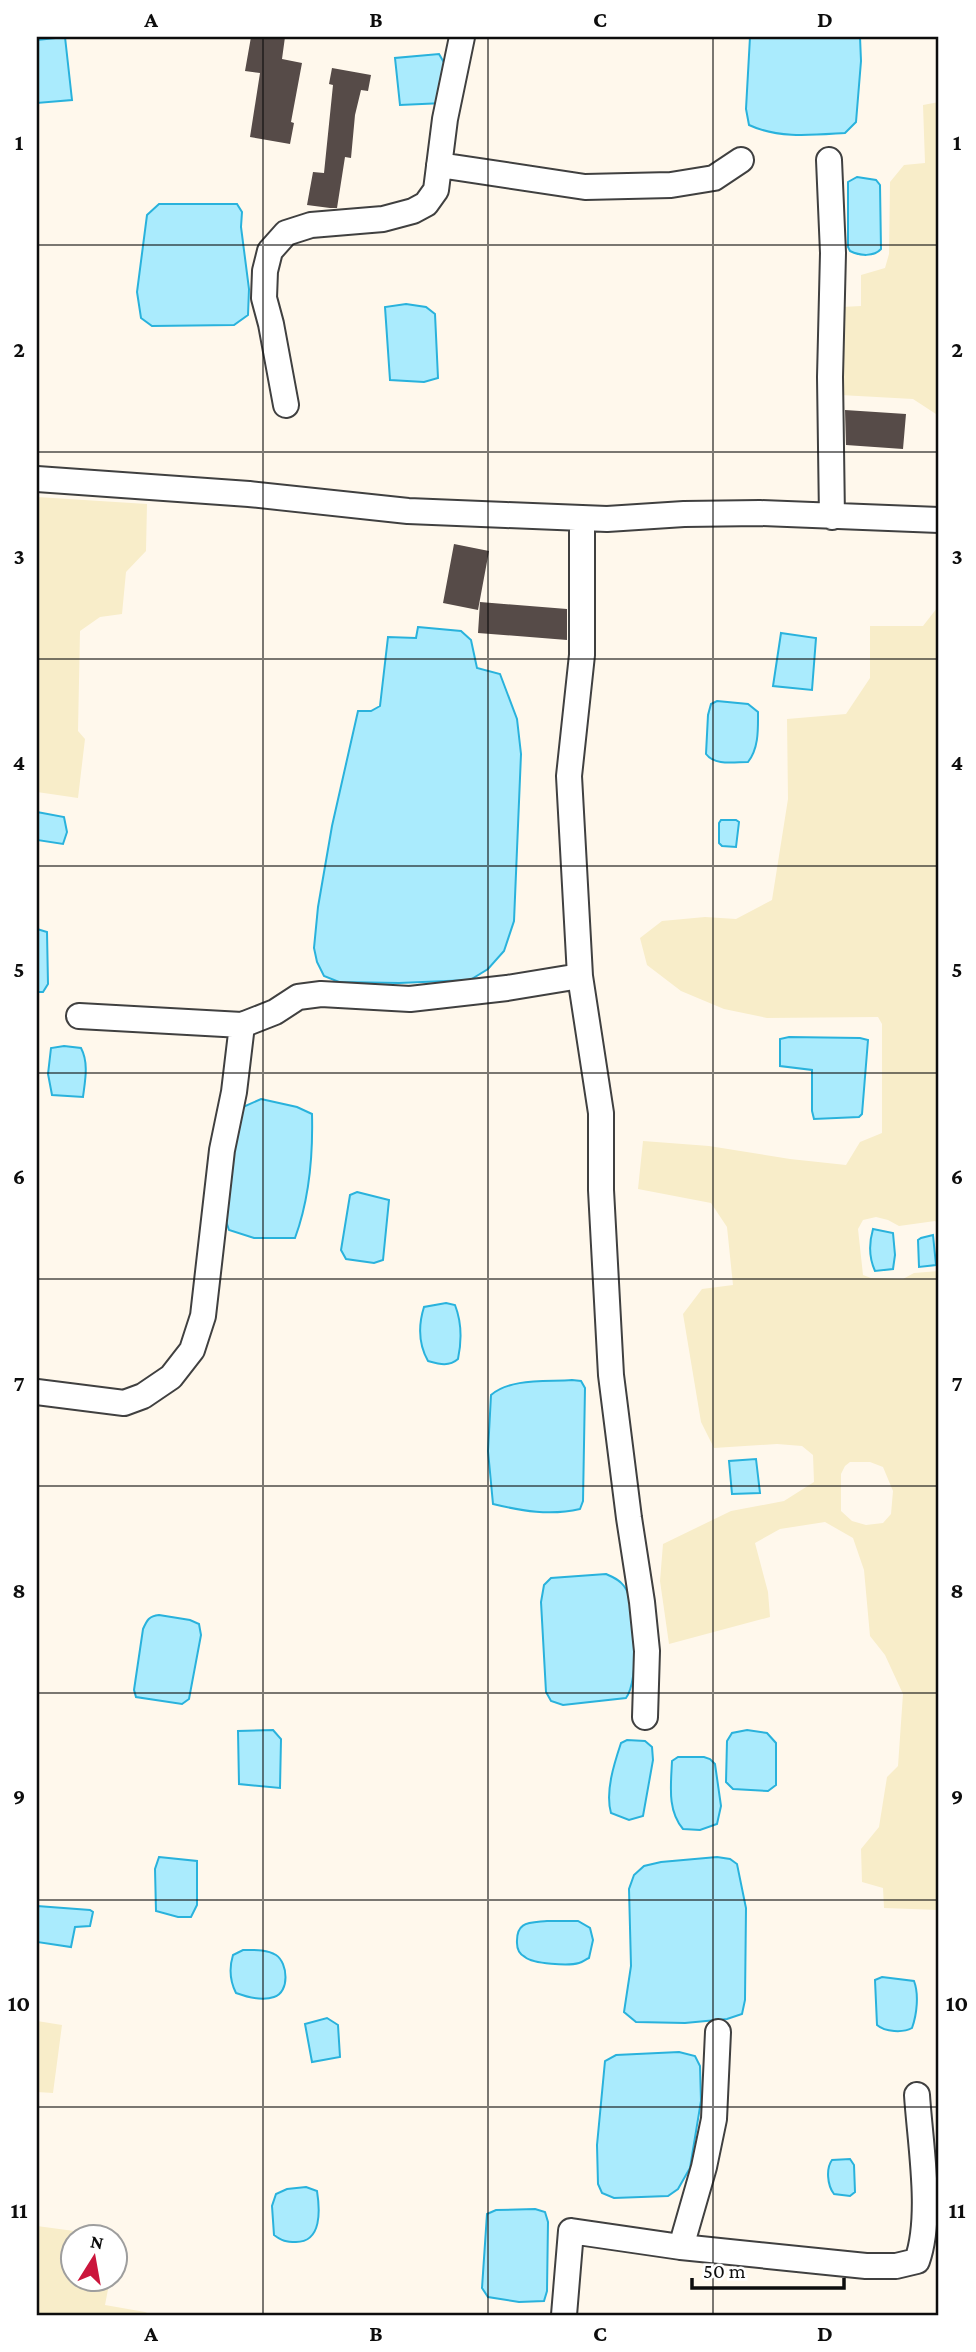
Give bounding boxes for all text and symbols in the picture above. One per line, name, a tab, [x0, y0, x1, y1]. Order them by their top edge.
text: A	[143, 6, 158, 32]
text: B	[369, 6, 383, 32]
text: C	[593, 6, 607, 32]
text: D	[817, 6, 833, 32]
text: 1	[15, 129, 24, 155]
text: 1	[953, 129, 962, 155]
text: 2	[13, 336, 25, 362]
text: 2	[951, 336, 963, 362]
text: 3	[13, 543, 25, 569]
text: 3	[951, 543, 963, 569]
text: 4	[13, 749, 25, 775]
text: 4	[951, 749, 963, 775]
text: 5	[13, 956, 25, 982]
text: 5	[951, 956, 963, 982]
text: 6	[13, 1163, 25, 1189]
text: 6	[951, 1163, 963, 1189]
text: 7	[13, 1370, 25, 1396]
text: 7	[951, 1370, 963, 1396]
text: 8	[12, 1577, 26, 1603]
text: 8	[950, 1577, 964, 1603]
text: 9	[13, 1783, 25, 1809]
text: 9	[951, 1783, 963, 1809]
text: 10	[8, 1990, 30, 2016]
text: 10	[946, 1990, 968, 2016]
text: 11	[10, 2197, 28, 2223]
text: 11	[948, 2197, 966, 2223]
north arrow	[60, 2222, 130, 2292]
text: N	[89, 2230, 106, 2253]
scale bar	[692, 2247, 845, 2291]
text: 50 m	[703, 2259, 746, 2283]
text: A	[143, 2320, 158, 2346]
text: B	[369, 2320, 383, 2346]
text: C	[593, 2320, 607, 2346]
text: D	[817, 2320, 833, 2346]

